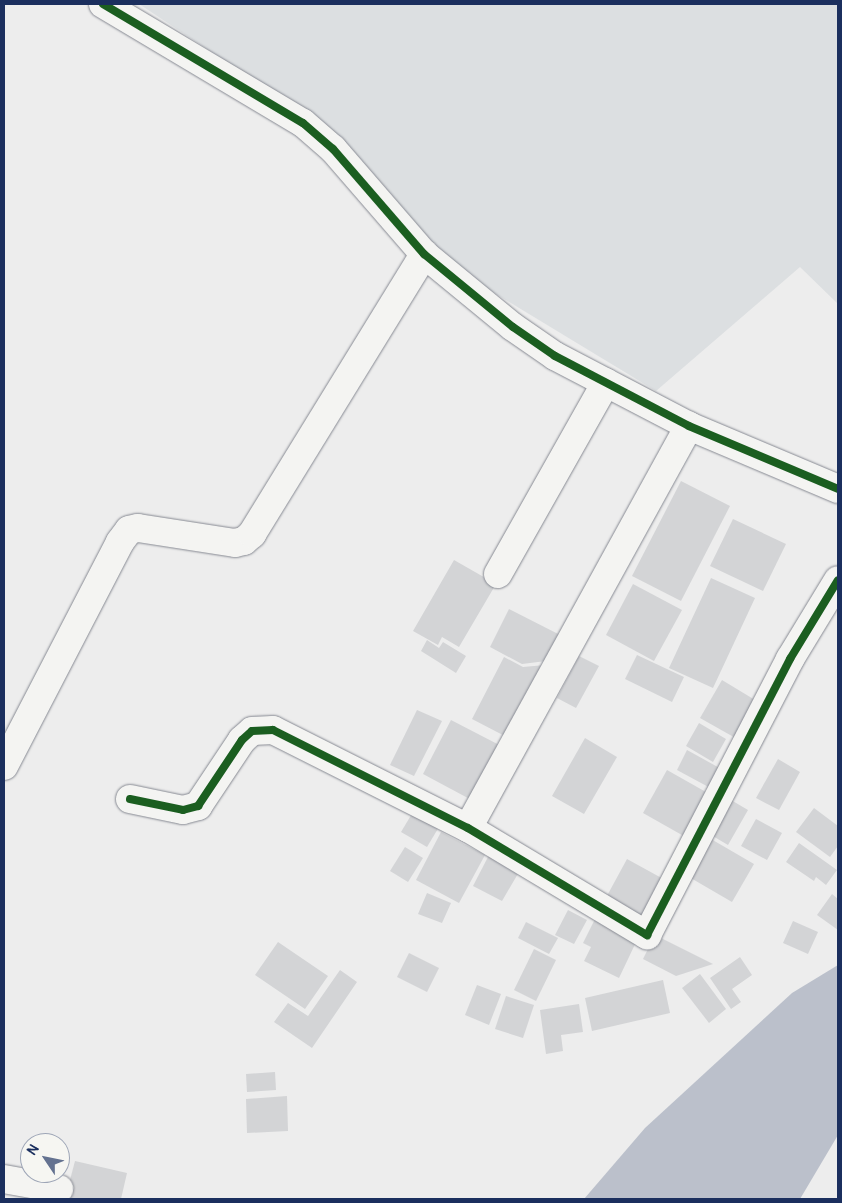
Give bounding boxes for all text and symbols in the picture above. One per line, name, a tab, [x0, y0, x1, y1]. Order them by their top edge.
north arrow	[20, 1133, 70, 1183]
text: N	[23, 1141, 43, 1159]

